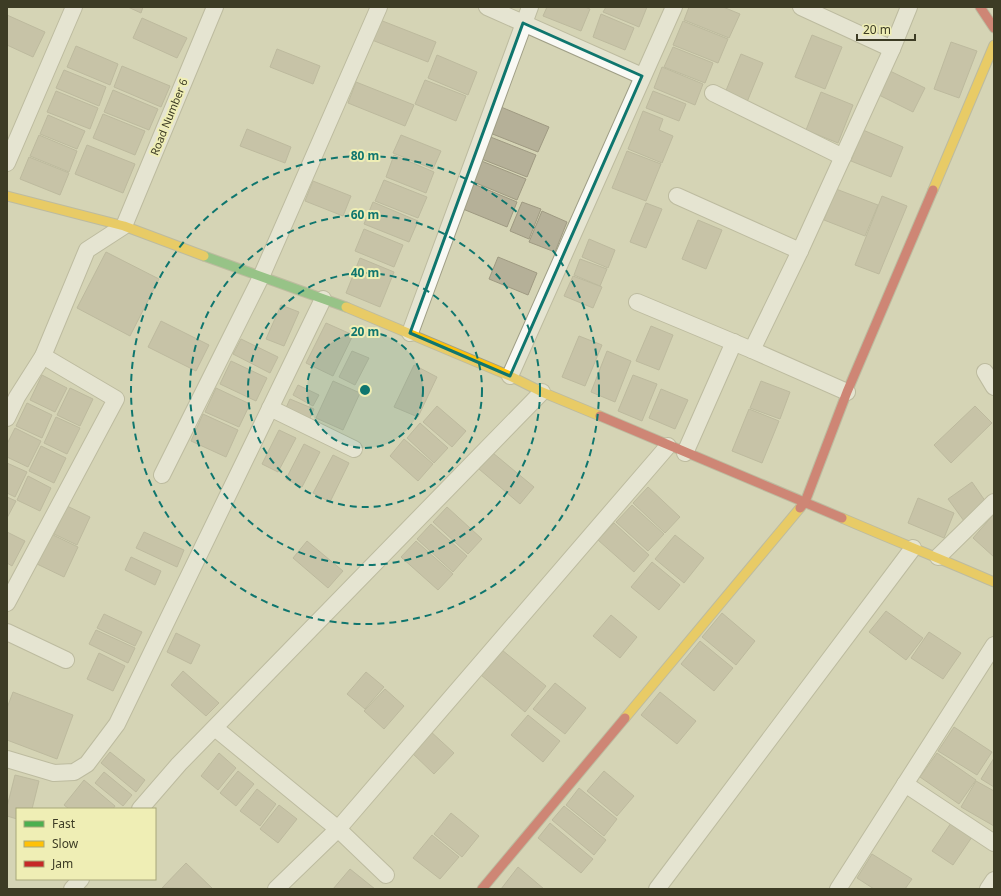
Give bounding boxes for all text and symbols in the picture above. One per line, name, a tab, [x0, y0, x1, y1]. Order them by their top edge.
scale bar	[857, 16, 915, 42]
text: 20 m	[863, 21, 891, 38]
street label: Road Number 6	[146, 76, 191, 157]
text: 80 m	[351, 147, 379, 164]
text: 60 m	[351, 206, 379, 223]
text: 40 m	[351, 264, 379, 281]
text: 20 m	[351, 323, 379, 340]
centre of rings	[358, 383, 372, 397]
legend	[16, 808, 156, 880]
text: Fast	[52, 815, 76, 832]
text: Slow	[52, 835, 79, 852]
text: Jam	[51, 855, 73, 872]

